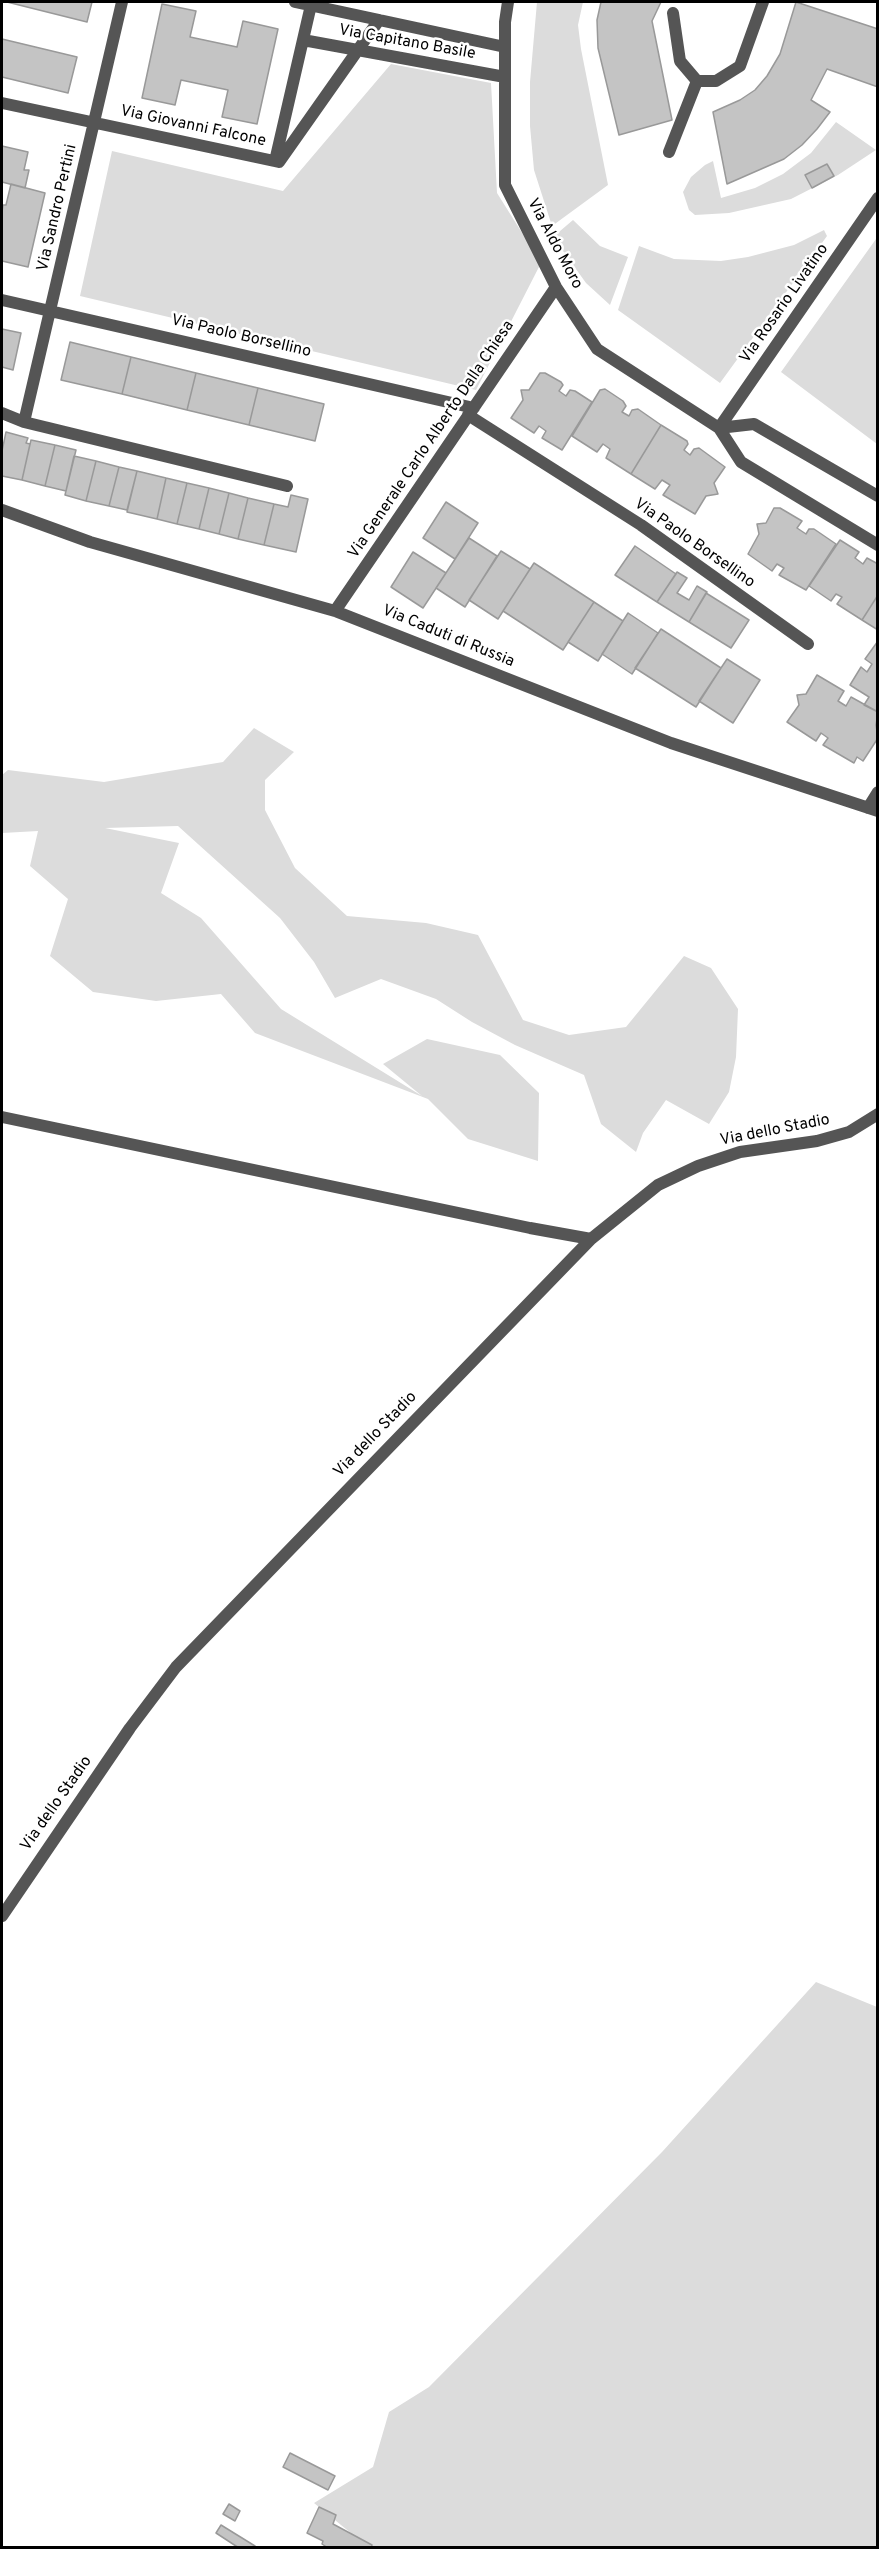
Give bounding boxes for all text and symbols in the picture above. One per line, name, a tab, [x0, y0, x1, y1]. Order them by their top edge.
street label: Via Capitano Basile	[337, 22, 477, 64]
street label: Via Giovanni Falcone	[118, 102, 268, 152]
street label: Via Sandro Pertini	[34, 143, 82, 273]
street label: Via Aldo Moro	[522, 195, 586, 293]
street label: Via Rosario Livatino	[737, 241, 833, 367]
street label: Via Paolo Borsellino	[169, 312, 313, 362]
street label: Via Generale Carlo Alberto Dalla Chiesa	[345, 317, 519, 563]
street label: Via Paolo Borsellino	[630, 495, 758, 593]
street label: Via Caduti di Russia	[379, 602, 517, 672]
street label: Via dello Stadio	[719, 1111, 831, 1151]
street label: Via dello Stadio	[330, 1388, 422, 1482]
street label: Via dello Stadio	[17, 1753, 97, 1855]

